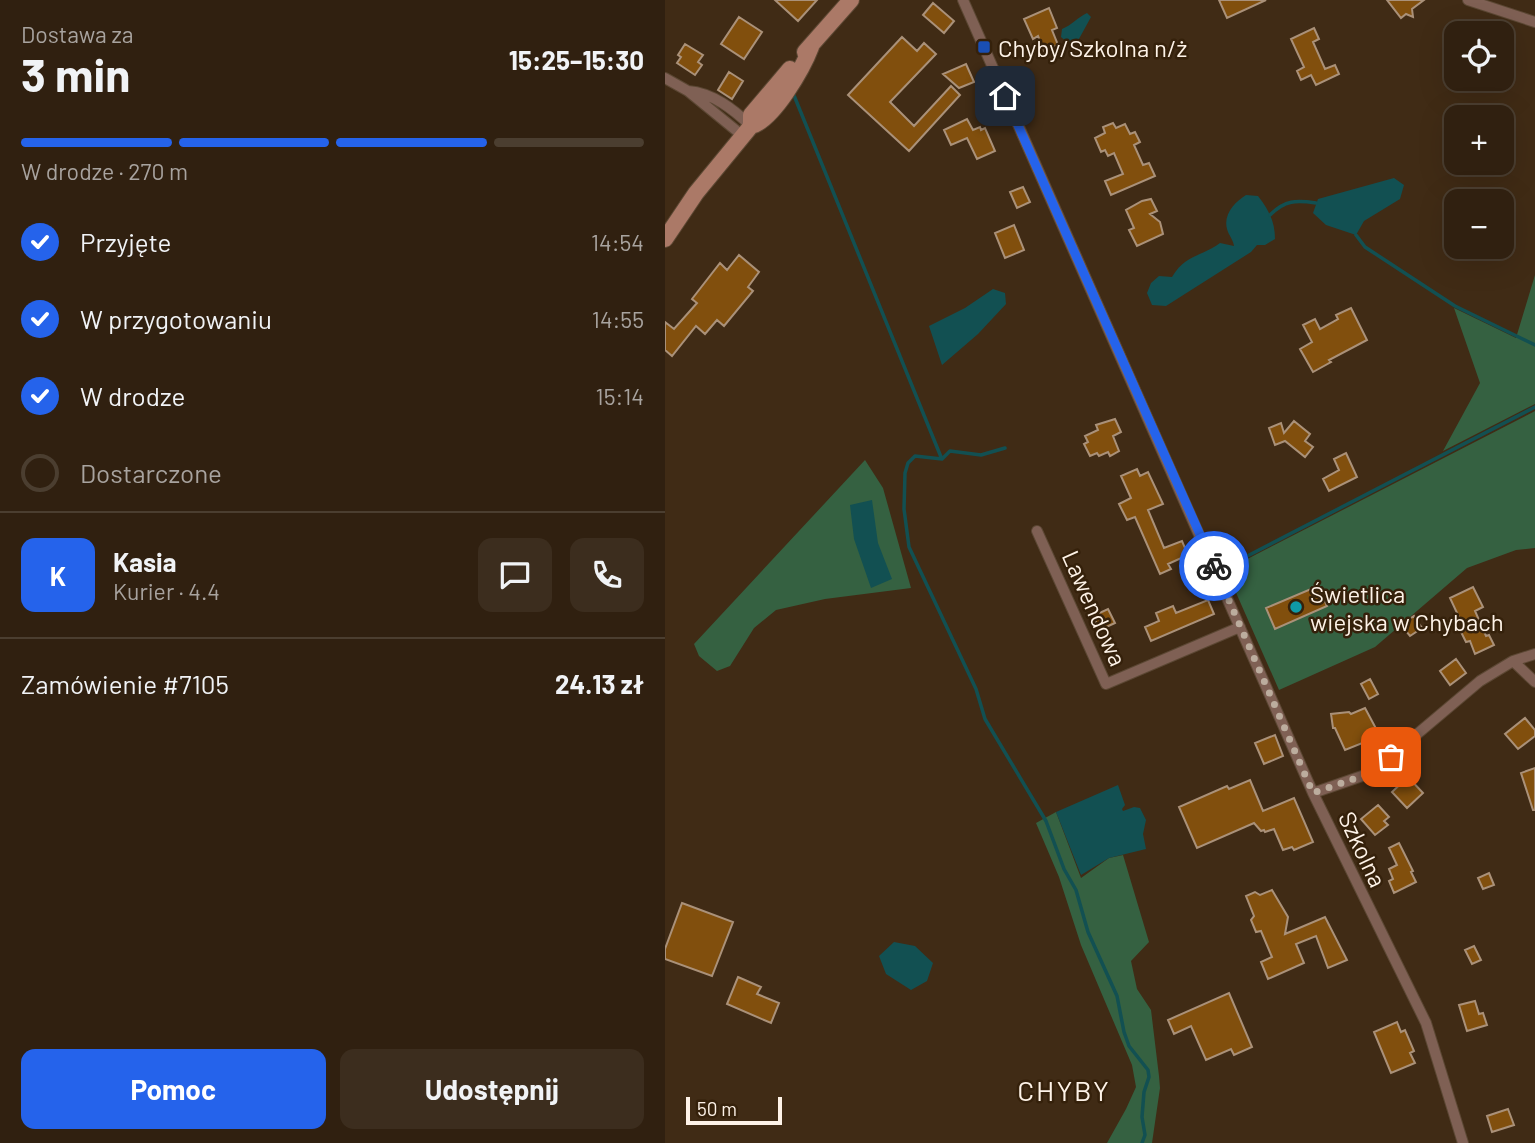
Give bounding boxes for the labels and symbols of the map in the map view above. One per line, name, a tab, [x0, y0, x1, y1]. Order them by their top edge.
place label: Chyby/Szkolna n/ż	[998, 33, 1187, 62]
marker: Chyby/Szkolna n/ż	[976, 39, 992, 55]
pin	[975, 66, 1035, 126]
courier	[1179, 531, 1249, 601]
street label: Lawendowa	[1057, 546, 1133, 670]
place label: Świetlica wiejska w Chybach	[1310, 579, 1504, 636]
marker: Świetlica wiejska w Chybach	[1288, 599, 1304, 615]
pin	[1361, 727, 1421, 787]
street label: Szkolna	[1333, 807, 1393, 891]
district label: CHYBY	[1017, 1073, 1111, 1107]
scale bar	[686, 1094, 782, 1126]

